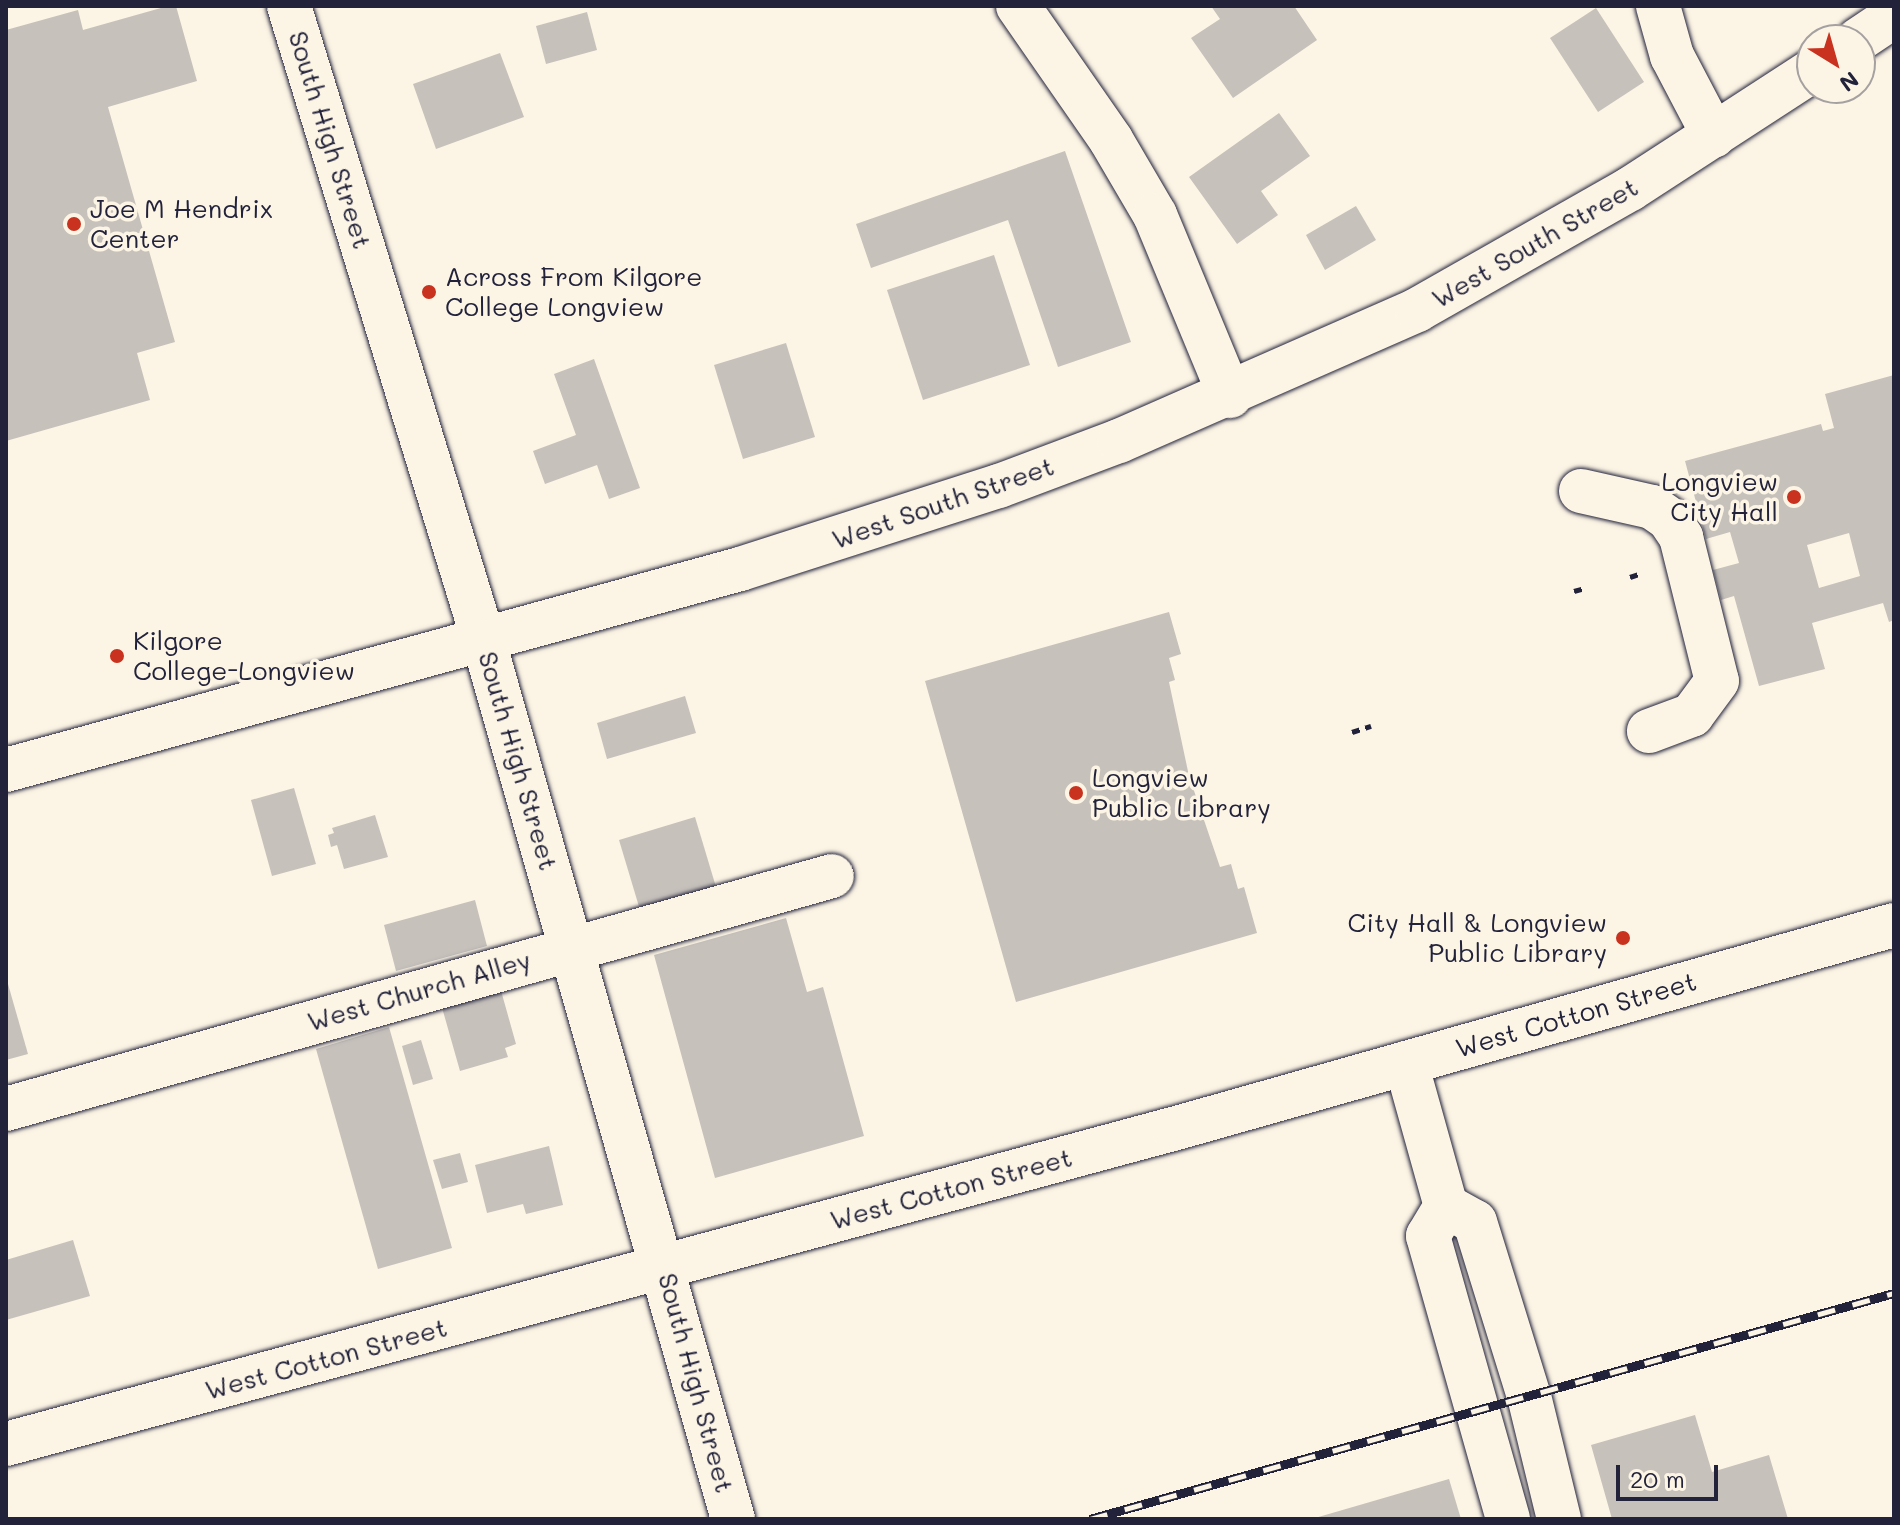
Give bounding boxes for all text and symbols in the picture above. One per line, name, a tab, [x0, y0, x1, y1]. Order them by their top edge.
north arrow	[1796, 24, 1876, 104]
street label: South High Street	[282, 27, 378, 253]
text: N	[1834, 65, 1865, 99]
street label: West South Street	[1426, 171, 1644, 315]
place label: Joe M Hendrix Center	[90, 193, 273, 254]
marker: Joe M Hendrix Center	[65, 215, 83, 233]
place label: Across From Kilgore College Longview	[445, 261, 702, 322]
marker: Across From Kilgore College Longview	[420, 283, 438, 301]
street label: West South Street	[828, 450, 1058, 556]
place label: Longview City Hall	[1661, 466, 1778, 528]
marker: Longview City Hall	[1785, 488, 1803, 506]
place label: Kilgore College-Longview	[133, 625, 355, 686]
marker: Kilgore College-Longview	[108, 647, 126, 665]
street label: South High Street	[472, 648, 564, 874]
place label: Longview Public Library	[1092, 762, 1271, 824]
marker: Longview Public Library	[1067, 784, 1085, 802]
place label: City Hall & Longview Public Library	[1347, 907, 1607, 968]
marker: City Hall & Longview Public Library	[1614, 929, 1632, 947]
street label: West Church Alley	[304, 944, 534, 1038]
street label: West Cotton Street	[1452, 966, 1700, 1064]
street label: West Cotton Street	[827, 1142, 1075, 1236]
street label: South High Street	[652, 1270, 740, 1496]
street label: West Cotton Street	[202, 1312, 450, 1406]
scale bar	[1620, 1449, 1722, 1499]
text: 20 m	[1630, 1463, 1685, 1494]

